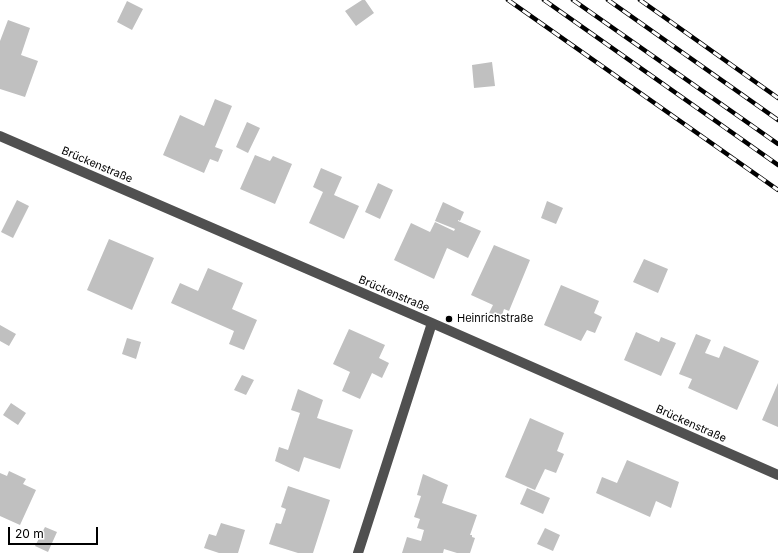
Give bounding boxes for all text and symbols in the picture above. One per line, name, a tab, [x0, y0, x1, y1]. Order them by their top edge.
street label: Brückenstraße	[60, 144, 134, 186]
street label: Brückenstraße	[357, 273, 431, 315]
place label: Heinrichstraße	[457, 312, 533, 326]
marker: Heinrichstraße	[444, 314, 454, 324]
street label: Brückenstraße	[654, 403, 728, 445]
scale bar	[10, 519, 100, 545]
text: 20 m	[15, 526, 44, 541]

